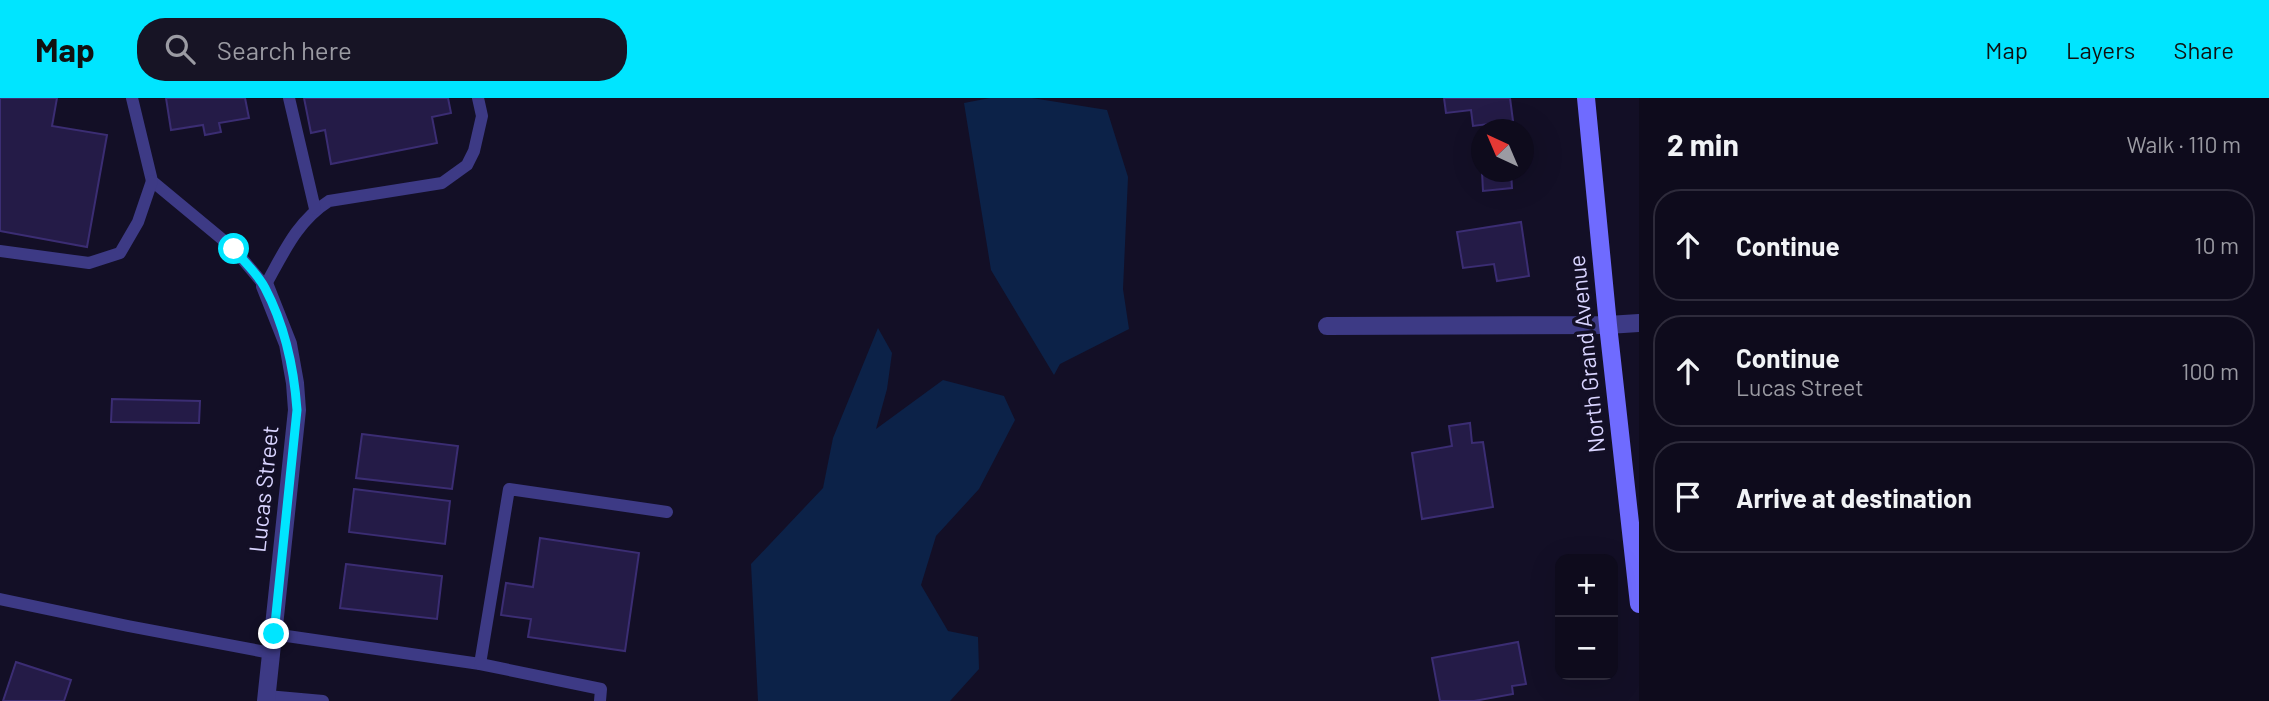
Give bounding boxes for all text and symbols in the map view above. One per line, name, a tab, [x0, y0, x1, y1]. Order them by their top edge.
search box	[137, 18, 627, 81]
text: Map	[35, 29, 95, 69]
icon: search	[161, 30, 199, 68]
text: Search here	[217, 34, 352, 65]
text: Map	[1985, 35, 2028, 64]
text: Layers	[2066, 35, 2135, 64]
text: Share	[2173, 35, 2234, 64]
north arrow	[1471, 119, 1534, 182]
text: 2 min	[1667, 126, 1739, 162]
text: Walk · 110 m	[2127, 130, 2241, 158]
icon: ahead	[1669, 226, 1707, 264]
text: Continue	[1736, 230, 1840, 261]
text: 10 m	[2194, 231, 2239, 259]
route start	[218, 233, 249, 264]
street label: North Grand Avenue	[1562, 254, 1610, 454]
text: Continue	[1736, 342, 1840, 373]
icon: ahead	[1669, 352, 1707, 390]
text: 100 m	[2181, 357, 2239, 385]
text: Lucas Street	[1736, 373, 1864, 401]
street label: Lucas Street	[242, 424, 284, 554]
icon: arrive	[1669, 478, 1707, 516]
text: Arrive at destination	[1736, 482, 1972, 513]
map controls	[1555, 554, 1618, 680]
button: +	[1555, 554, 1618, 617]
button: −	[1555, 617, 1618, 680]
route end	[258, 618, 289, 649]

